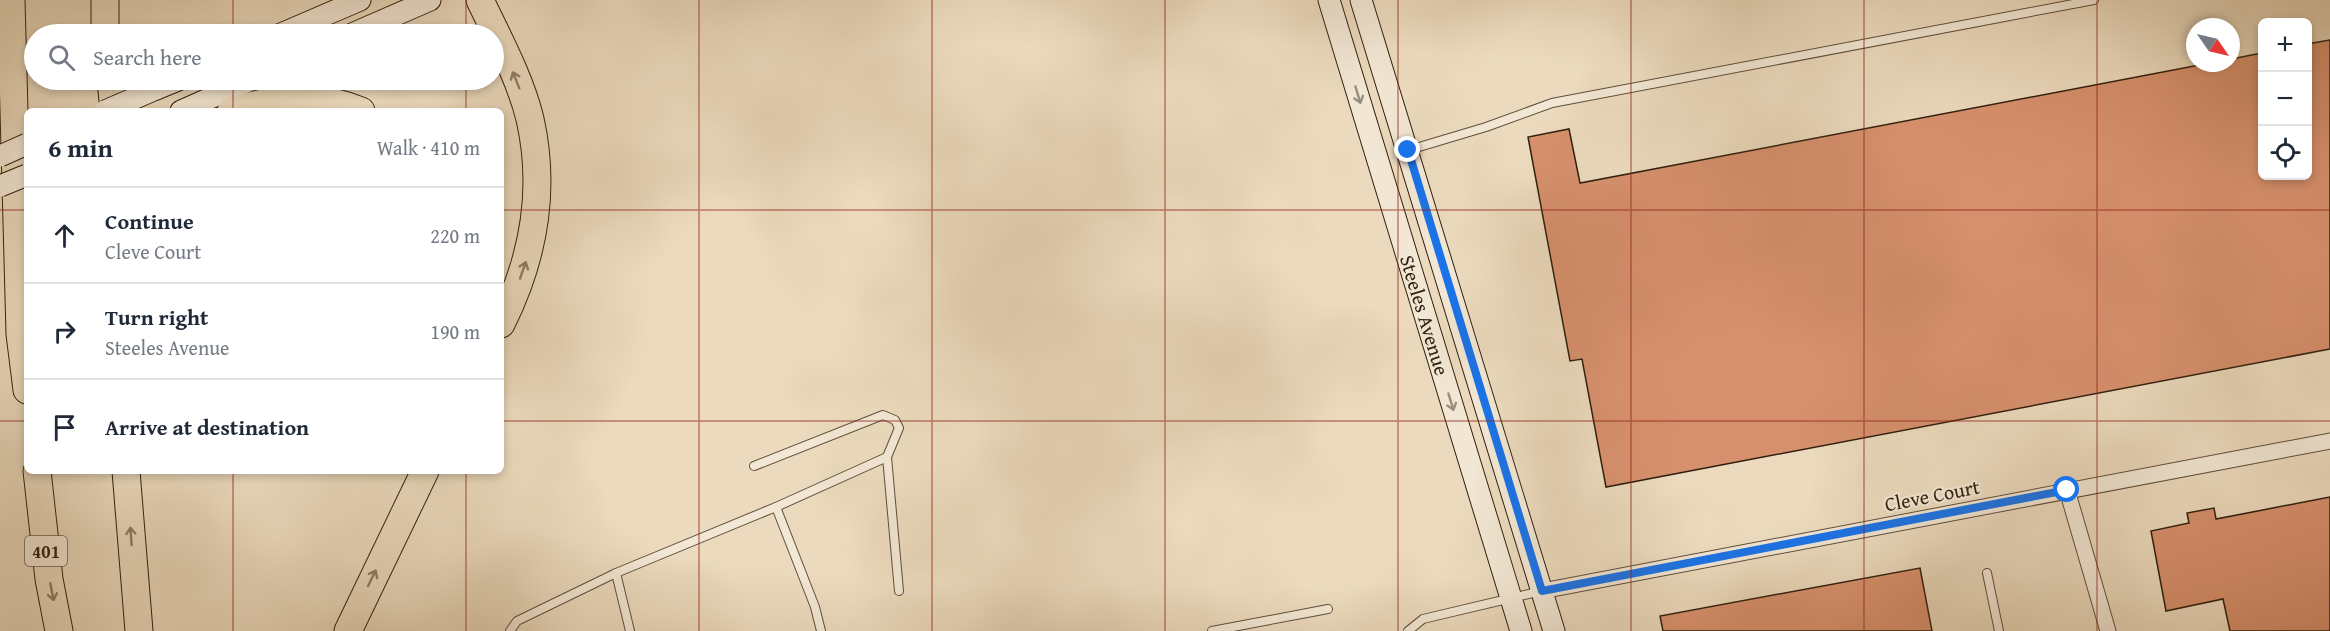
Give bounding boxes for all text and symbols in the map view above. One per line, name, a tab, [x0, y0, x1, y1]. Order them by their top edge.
north arrow	[2186, 18, 2240, 72]
map controls	[2258, 18, 2312, 180]
button: +	[2258, 18, 2312, 72]
search box	[24, 24, 504, 90]
icon: search	[45, 41, 78, 74]
text: Search here	[93, 41, 202, 73]
one-way arrow	[510, 71, 521, 90]
button: −	[2258, 72, 2312, 126]
one-way arrow	[1353, 85, 1364, 104]
button: locate	[2258, 126, 2312, 180]
text: 6 min	[48, 128, 113, 167]
text: Walk · 410 m	[377, 133, 480, 162]
route end	[1394, 136, 1420, 162]
text: Continue	[105, 205, 194, 237]
icon: ahead	[48, 219, 81, 252]
text: 220 m	[430, 221, 480, 250]
text: Cleve Court	[105, 237, 201, 266]
street label: Steeles Avenue	[1393, 251, 1457, 379]
one-way arrow	[518, 261, 529, 280]
text: Turn right	[105, 301, 208, 333]
icon: right	[48, 315, 81, 348]
text: 190 m	[430, 317, 480, 346]
text: Steeles Avenue	[105, 333, 229, 362]
one-way arrow	[1446, 392, 1457, 411]
icon: arrive	[48, 411, 81, 444]
text: Arrive at destination	[105, 411, 309, 443]
street label: Cleve Court	[1882, 472, 1982, 518]
route start	[2053, 476, 2079, 502]
one-way arrow	[125, 527, 136, 547]
road number: 401	[25, 536, 67, 566]
one-way arrow	[367, 569, 378, 587]
one-way arrow	[47, 581, 58, 601]

